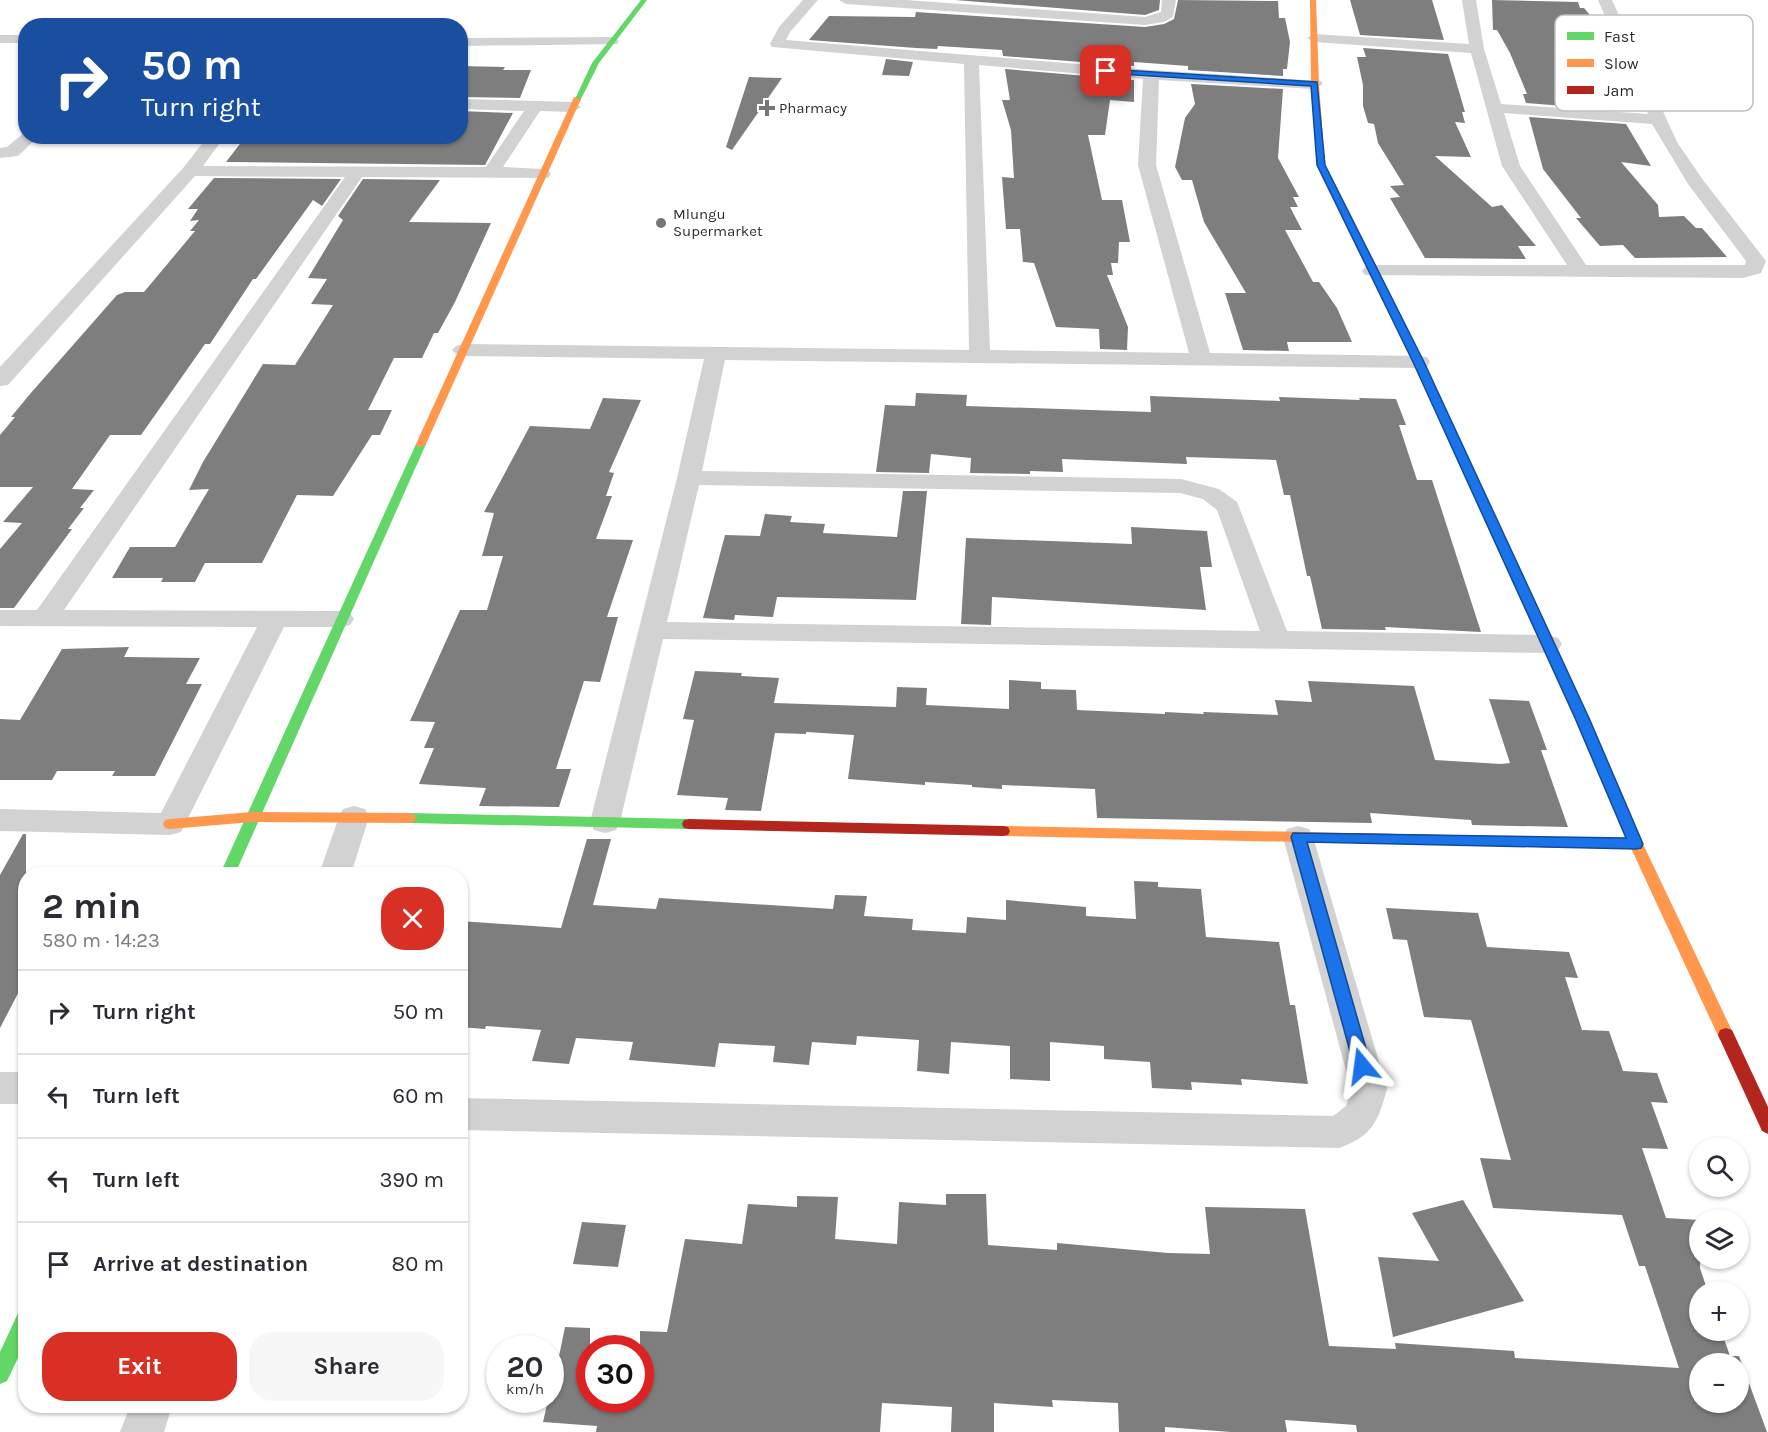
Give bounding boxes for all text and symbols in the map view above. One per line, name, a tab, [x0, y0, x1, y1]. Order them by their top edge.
legend	[1555, 15, 1753, 111]
text: Fast	[1604, 27, 1635, 46]
text: 50 m	[141, 40, 243, 90]
icon: right	[42, 42, 120, 120]
pin	[1080, 45, 1131, 96]
icon: arrive	[1089, 54, 1122, 87]
text: Slow	[1604, 54, 1639, 73]
text: Jam	[1604, 81, 1634, 100]
text: Turn right	[141, 91, 261, 123]
place label: Pharmacy	[779, 99, 847, 117]
marker: Pharmacy	[760, 101, 774, 115]
place label: Mlungu Supermarket	[673, 205, 763, 240]
marker: Mlungu Supermarket	[654, 216, 668, 230]
text: 2 min	[42, 885, 141, 927]
button: close	[381, 887, 444, 950]
text: 580 m · 14:23	[42, 929, 160, 952]
icon: right	[42, 996, 75, 1029]
text: Turn right	[93, 999, 196, 1025]
text: 50 m	[393, 999, 444, 1025]
position arrow	[1330, 1034, 1394, 1098]
icon: left	[42, 1080, 75, 1113]
text: Turn left	[93, 1083, 180, 1109]
text: 60 m	[393, 1083, 444, 1109]
map controls	[1689, 1137, 1749, 1413]
button: search	[1689, 1137, 1749, 1197]
icon: left	[42, 1164, 75, 1197]
text: Turn left	[93, 1167, 180, 1193]
text: 390 m	[379, 1167, 444, 1193]
button: layers	[1689, 1209, 1749, 1269]
icon: arrive	[42, 1248, 75, 1281]
text: Arrive at destination	[93, 1251, 308, 1277]
text: 80 m	[392, 1251, 444, 1277]
button: +	[1689, 1281, 1749, 1341]
button: Exit	[42, 1332, 237, 1401]
button: Share	[249, 1332, 444, 1401]
speed limit sign: 30	[576, 1335, 654, 1413]
text: 20	[506, 1349, 544, 1385]
button: −	[1689, 1353, 1749, 1413]
text: km/h	[506, 1380, 544, 1398]

